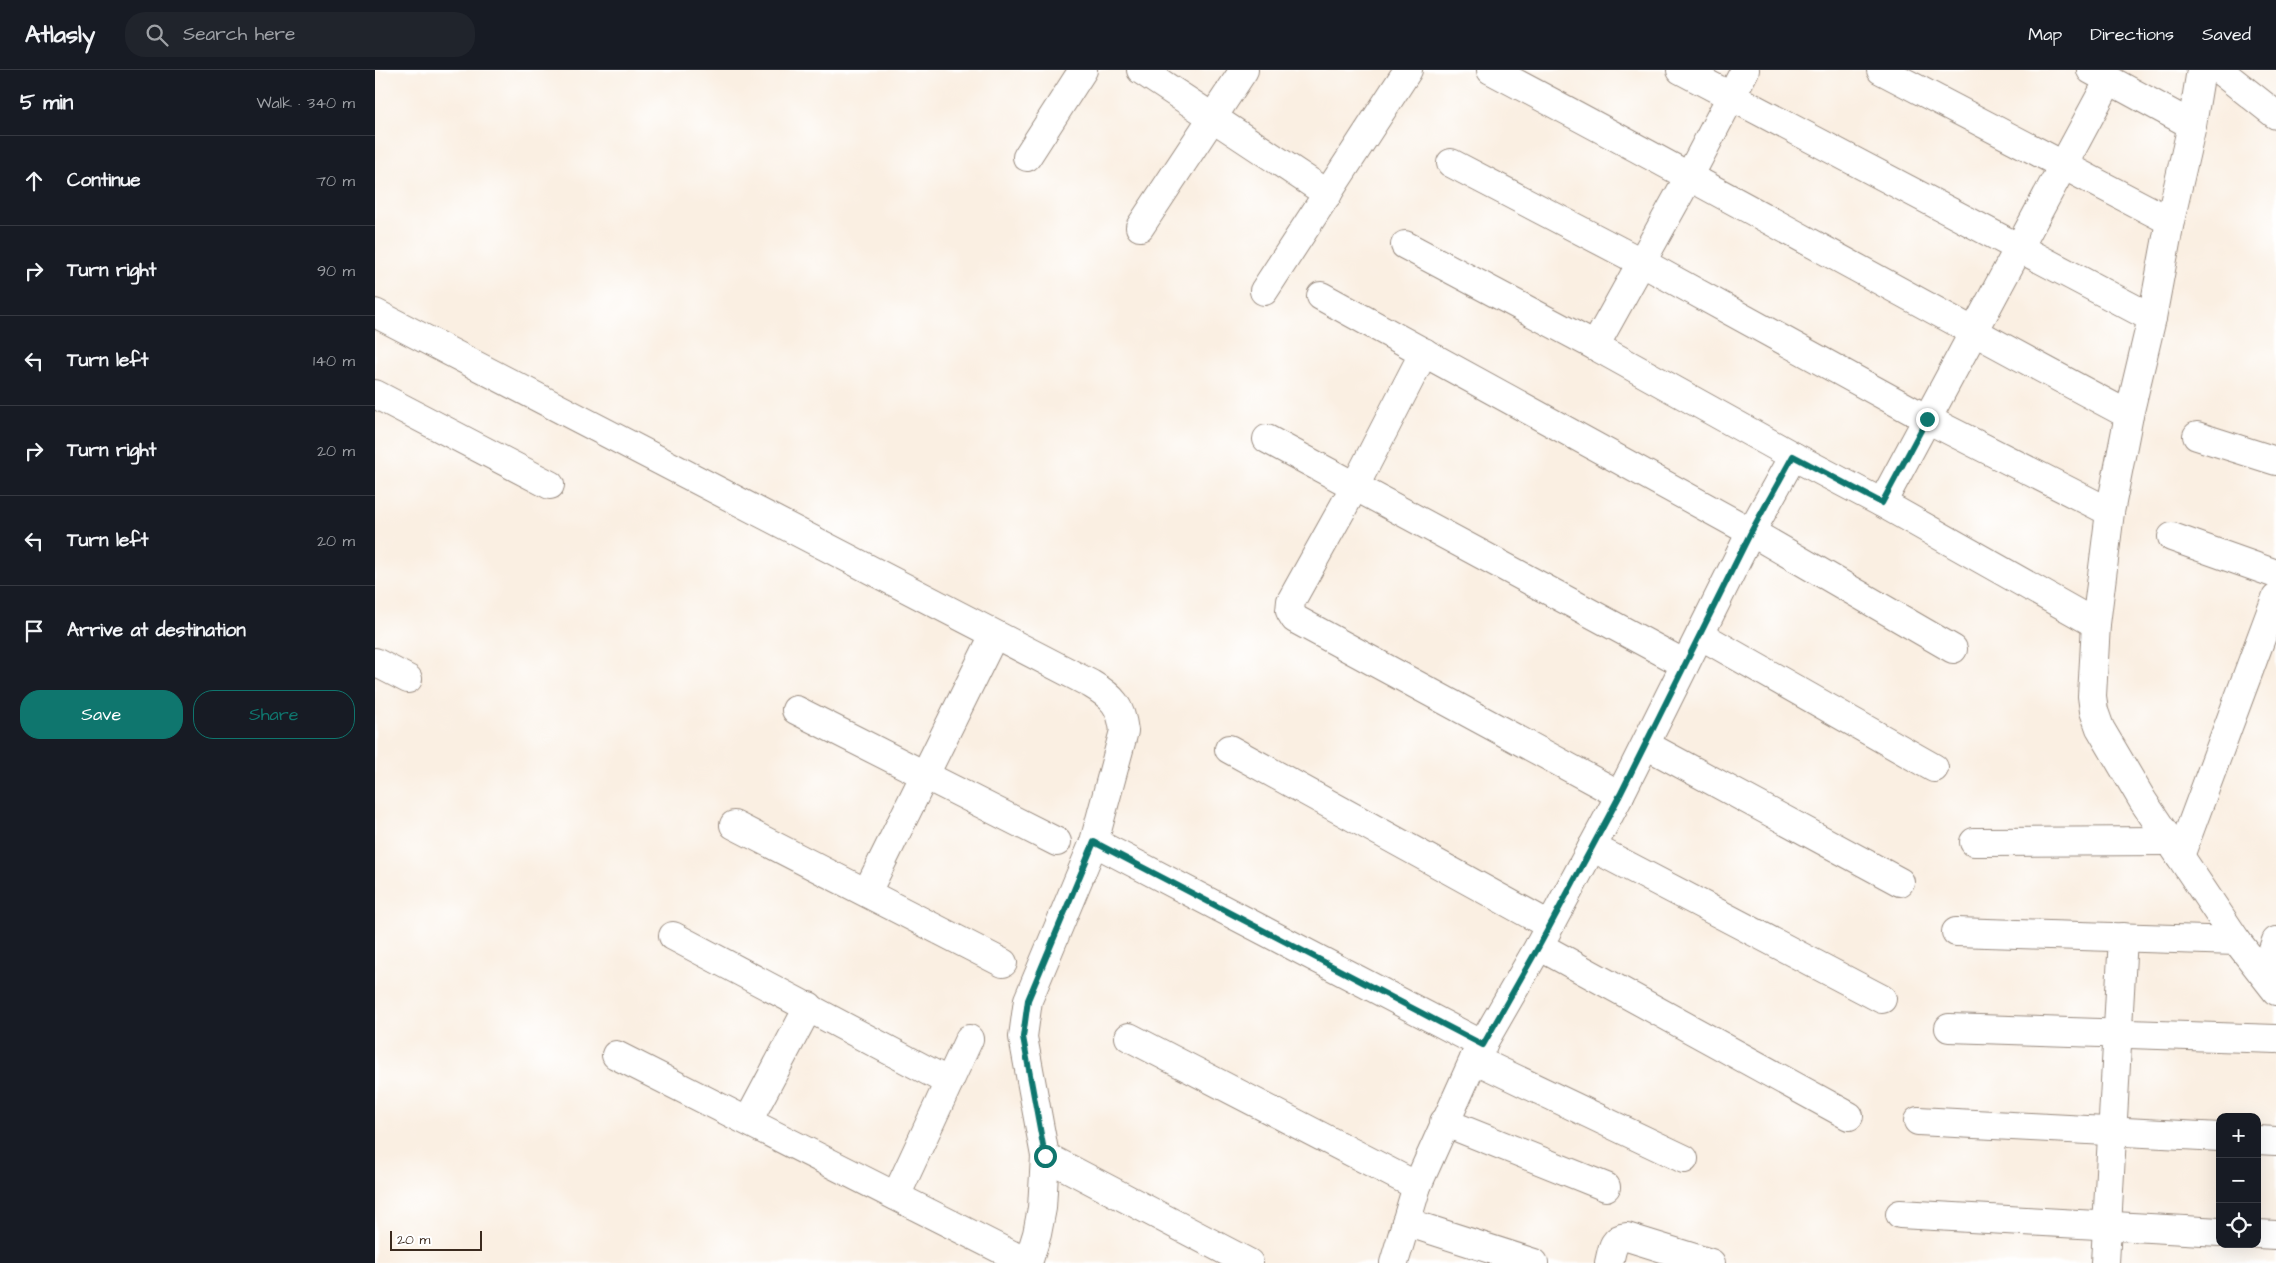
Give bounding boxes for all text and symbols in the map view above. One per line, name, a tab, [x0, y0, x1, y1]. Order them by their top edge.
search box	[125, 12, 475, 57]
text: Atlasly	[25, 18, 95, 52]
icon: search	[143, 21, 171, 49]
text: Search here	[183, 21, 295, 48]
text: Map	[2028, 22, 2062, 47]
text: Directions	[2090, 22, 2174, 47]
text: Saved	[2202, 22, 2251, 47]
text: 5 min	[20, 88, 73, 117]
text: Walk · 340 m	[256, 92, 355, 114]
icon: ahead	[20, 167, 48, 195]
text: Continue	[67, 167, 141, 194]
text: 70 m	[316, 170, 355, 192]
icon: right	[20, 257, 48, 285]
text: Turn right	[67, 257, 156, 284]
text: 90 m	[317, 260, 355, 282]
icon: left	[20, 347, 48, 375]
text: Turn left	[67, 347, 148, 374]
text: 140 m	[313, 350, 355, 372]
route end	[1916, 408, 1939, 431]
icon: right	[20, 437, 48, 465]
text: Turn right	[67, 437, 156, 464]
text: 20 m	[317, 440, 355, 462]
icon: left	[20, 527, 48, 555]
text: Turn left	[67, 527, 148, 554]
text: 20 m	[317, 530, 355, 552]
icon: arrive	[20, 617, 48, 645]
text: Arrive at destination	[67, 617, 246, 644]
button: Save	[20, 690, 183, 739]
button: Share	[193, 690, 355, 739]
map controls	[2216, 1113, 2261, 1248]
button: +	[2216, 1113, 2261, 1158]
route start	[1034, 1145, 1057, 1168]
button: −	[2216, 1158, 2261, 1203]
button: locate	[2216, 1203, 2261, 1248]
scale bar	[390, 1228, 483, 1251]
text: 20 m	[397, 1230, 430, 1250]

